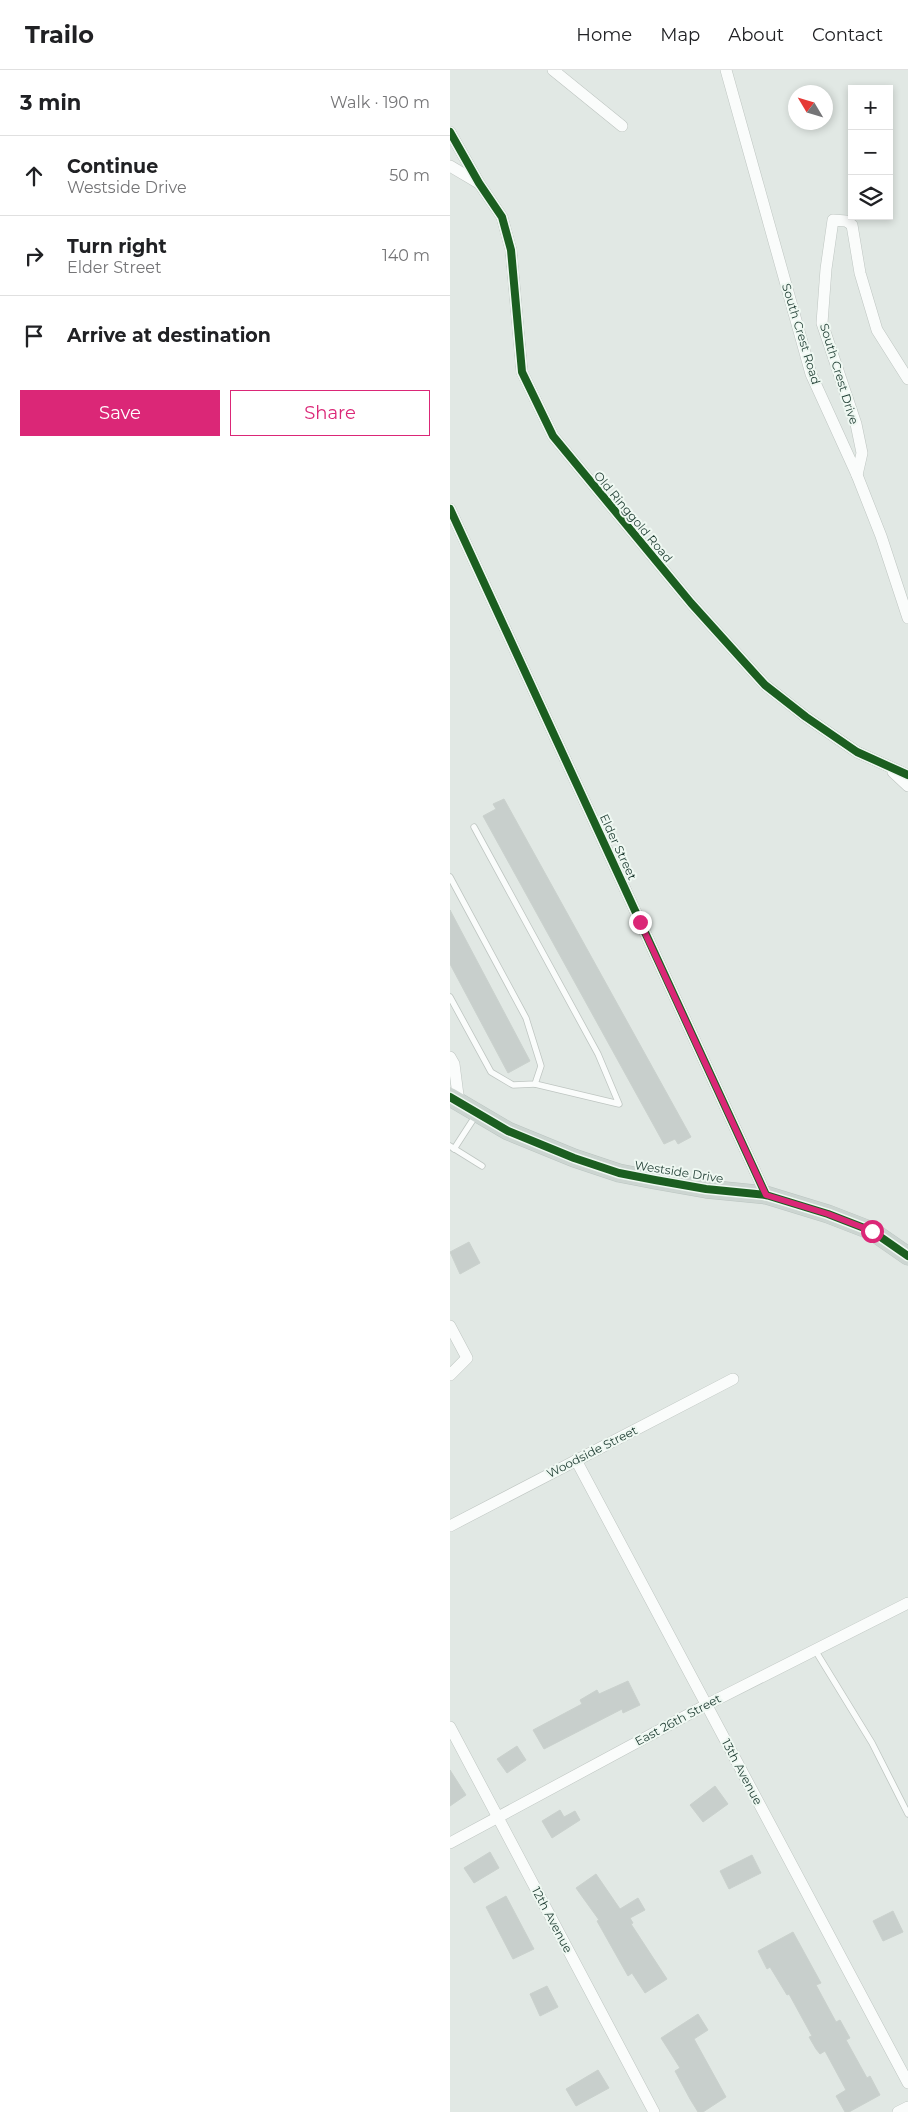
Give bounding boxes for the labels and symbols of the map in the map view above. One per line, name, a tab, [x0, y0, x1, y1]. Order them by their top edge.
north arrow	[788, 85, 833, 130]
street label: South Crest Road	[779, 282, 824, 386]
street label: South Crest Drive	[817, 322, 862, 426]
street label: Old Ringgold Road	[591, 468, 676, 565]
street label: Elder Street	[597, 811, 640, 882]
route end	[629, 911, 652, 934]
street label: Westside Drive	[634, 1157, 725, 1186]
route start	[861, 1220, 884, 1243]
street label: Woodside Street	[544, 1422, 640, 1481]
street label: East 26th Street	[632, 1690, 724, 1749]
street label: 13th Avenue	[719, 1736, 766, 1807]
street label: 12th Avenue	[529, 1884, 576, 1955]

